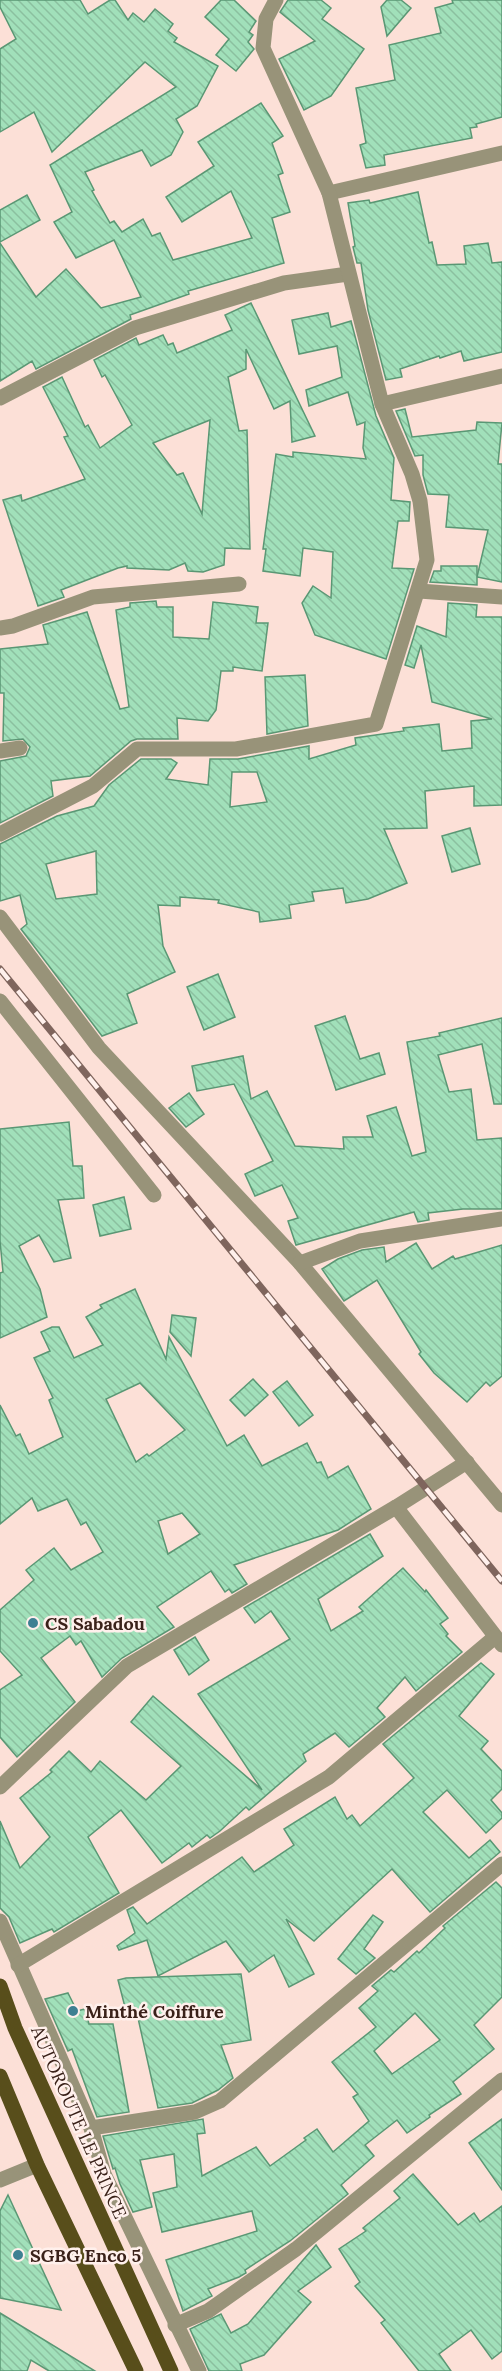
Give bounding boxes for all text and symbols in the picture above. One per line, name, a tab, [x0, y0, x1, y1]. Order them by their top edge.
place label: CS Sabadou	[45, 1612, 145, 1635]
marker: CS Sabadou	[26, 1616, 40, 1630]
place label: Minthé Coiffure	[85, 2000, 224, 2023]
marker: Minthé Coiffure	[66, 2004, 80, 2018]
street label: AUTOROUTE LE PRINCE	[26, 2021, 132, 2222]
place label: SGBG Enco 5	[30, 2244, 141, 2267]
marker: SGBG Enco 5	[11, 2248, 25, 2262]

